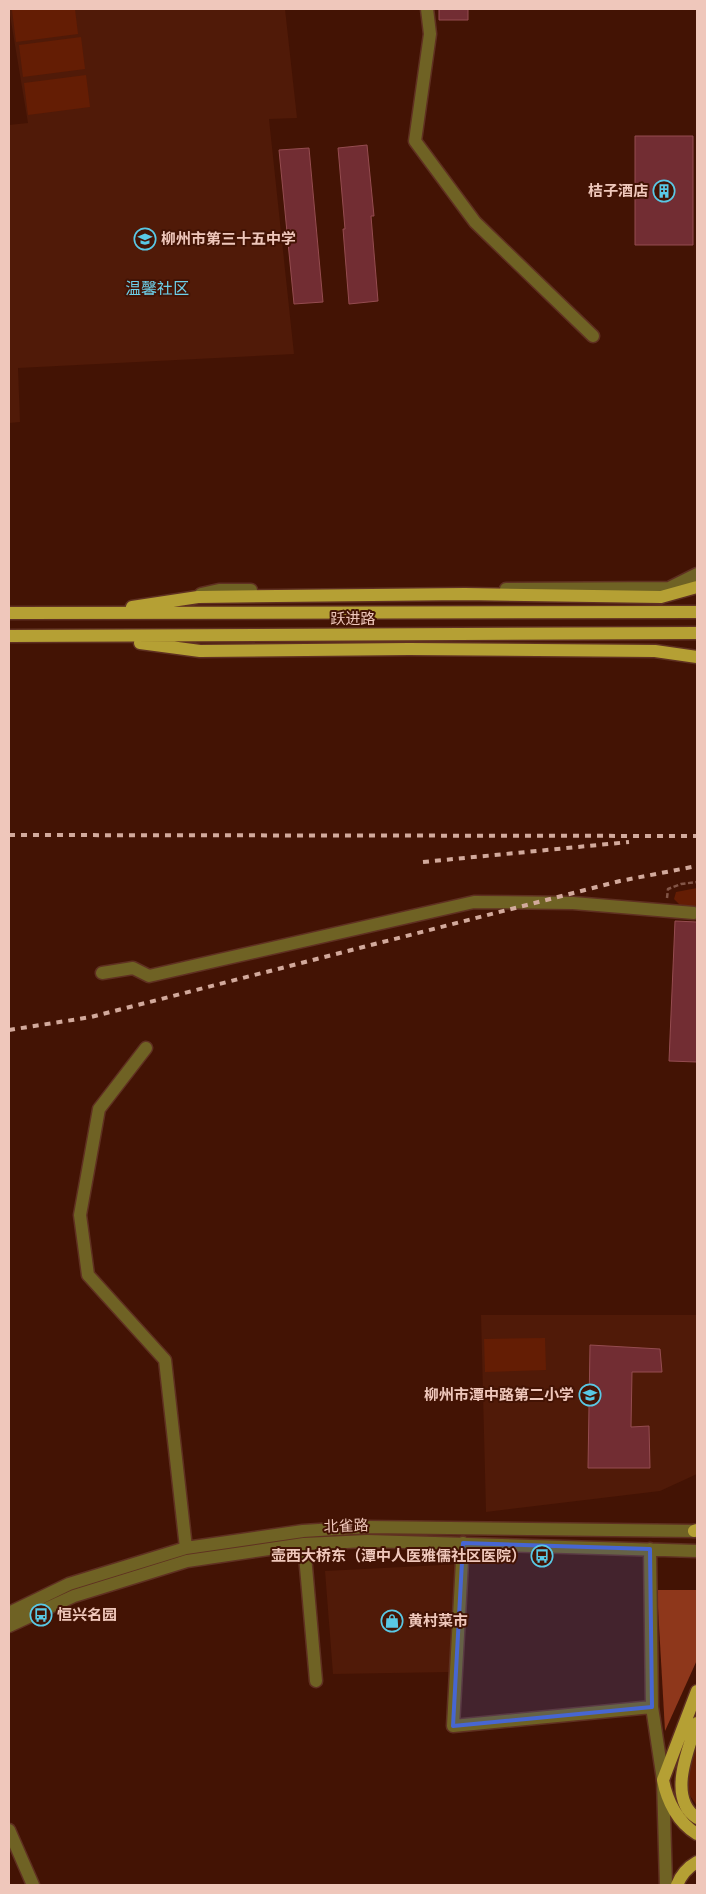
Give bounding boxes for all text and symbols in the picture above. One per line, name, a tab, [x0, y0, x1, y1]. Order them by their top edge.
building icon: 桔子酒店	[652, 179, 676, 203]
place label: 桔子酒店	[588, 182, 648, 199]
school or university icon: 柳州市第三十五中学	[133, 227, 157, 251]
place label: 柳州市第三十五中学	[161, 230, 296, 247]
district label: 温馨社区	[125, 279, 189, 297]
street label: 跃进路	[330, 610, 376, 627]
school or university icon: 柳州市潭中路第二小学	[578, 1383, 602, 1407]
place label: 柳州市潭中路第二小学	[424, 1386, 574, 1403]
street label: 北雀路	[323, 1516, 369, 1535]
bus stop icon: 壶西大桥东（潭中人医雅儒社区医院）	[530, 1544, 554, 1568]
place label: 壶西大桥东（潭中人医雅儒社区医院）	[271, 1547, 526, 1564]
bus stop icon: 恒兴名园	[29, 1603, 53, 1627]
place label: 恒兴名园	[57, 1606, 117, 1623]
shop icon: 黄村菜市	[380, 1609, 404, 1633]
place label: 黄村菜市	[408, 1612, 468, 1629]

